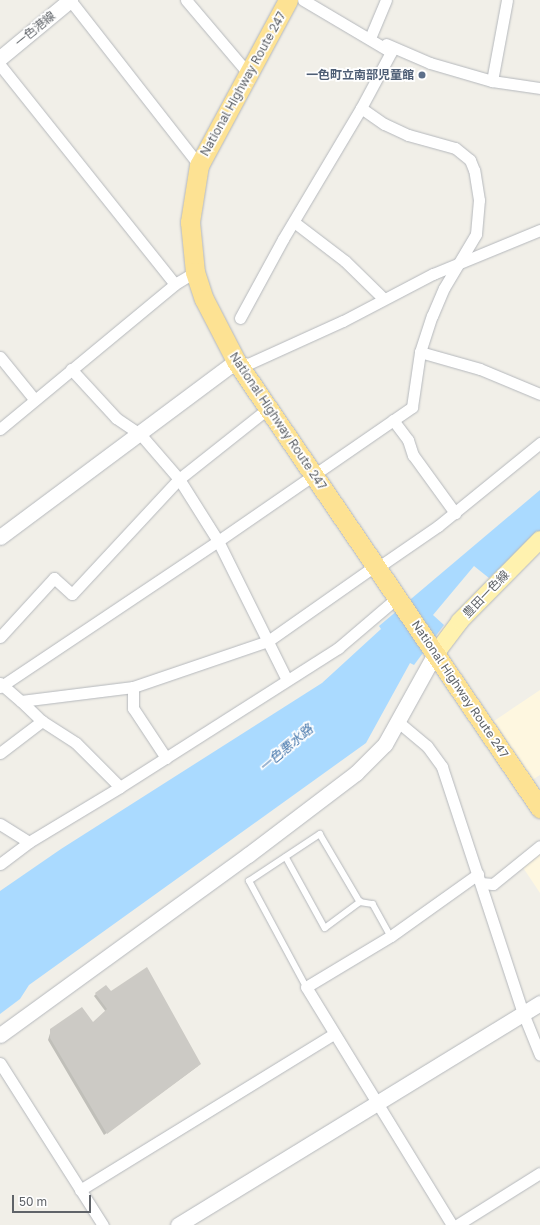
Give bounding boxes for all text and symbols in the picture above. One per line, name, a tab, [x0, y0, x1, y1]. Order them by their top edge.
street label: 一色港線	[12, 8, 58, 50]
street label: National Highway Route 247	[197, 9, 289, 159]
place label: 一色町立南部児童館	[306, 68, 414, 82]
marker: 一色町立南部児童館	[417, 70, 427, 80]
street label: National Highway Route 247	[227, 350, 329, 492]
street label: 豊田一色線	[460, 567, 512, 621]
street label: National Highway Route 247	[409, 618, 511, 760]
water label: 一色悪水路	[256, 721, 316, 775]
scale bar	[14, 1187, 93, 1213]
text: 50 m	[19, 1194, 47, 1209]

